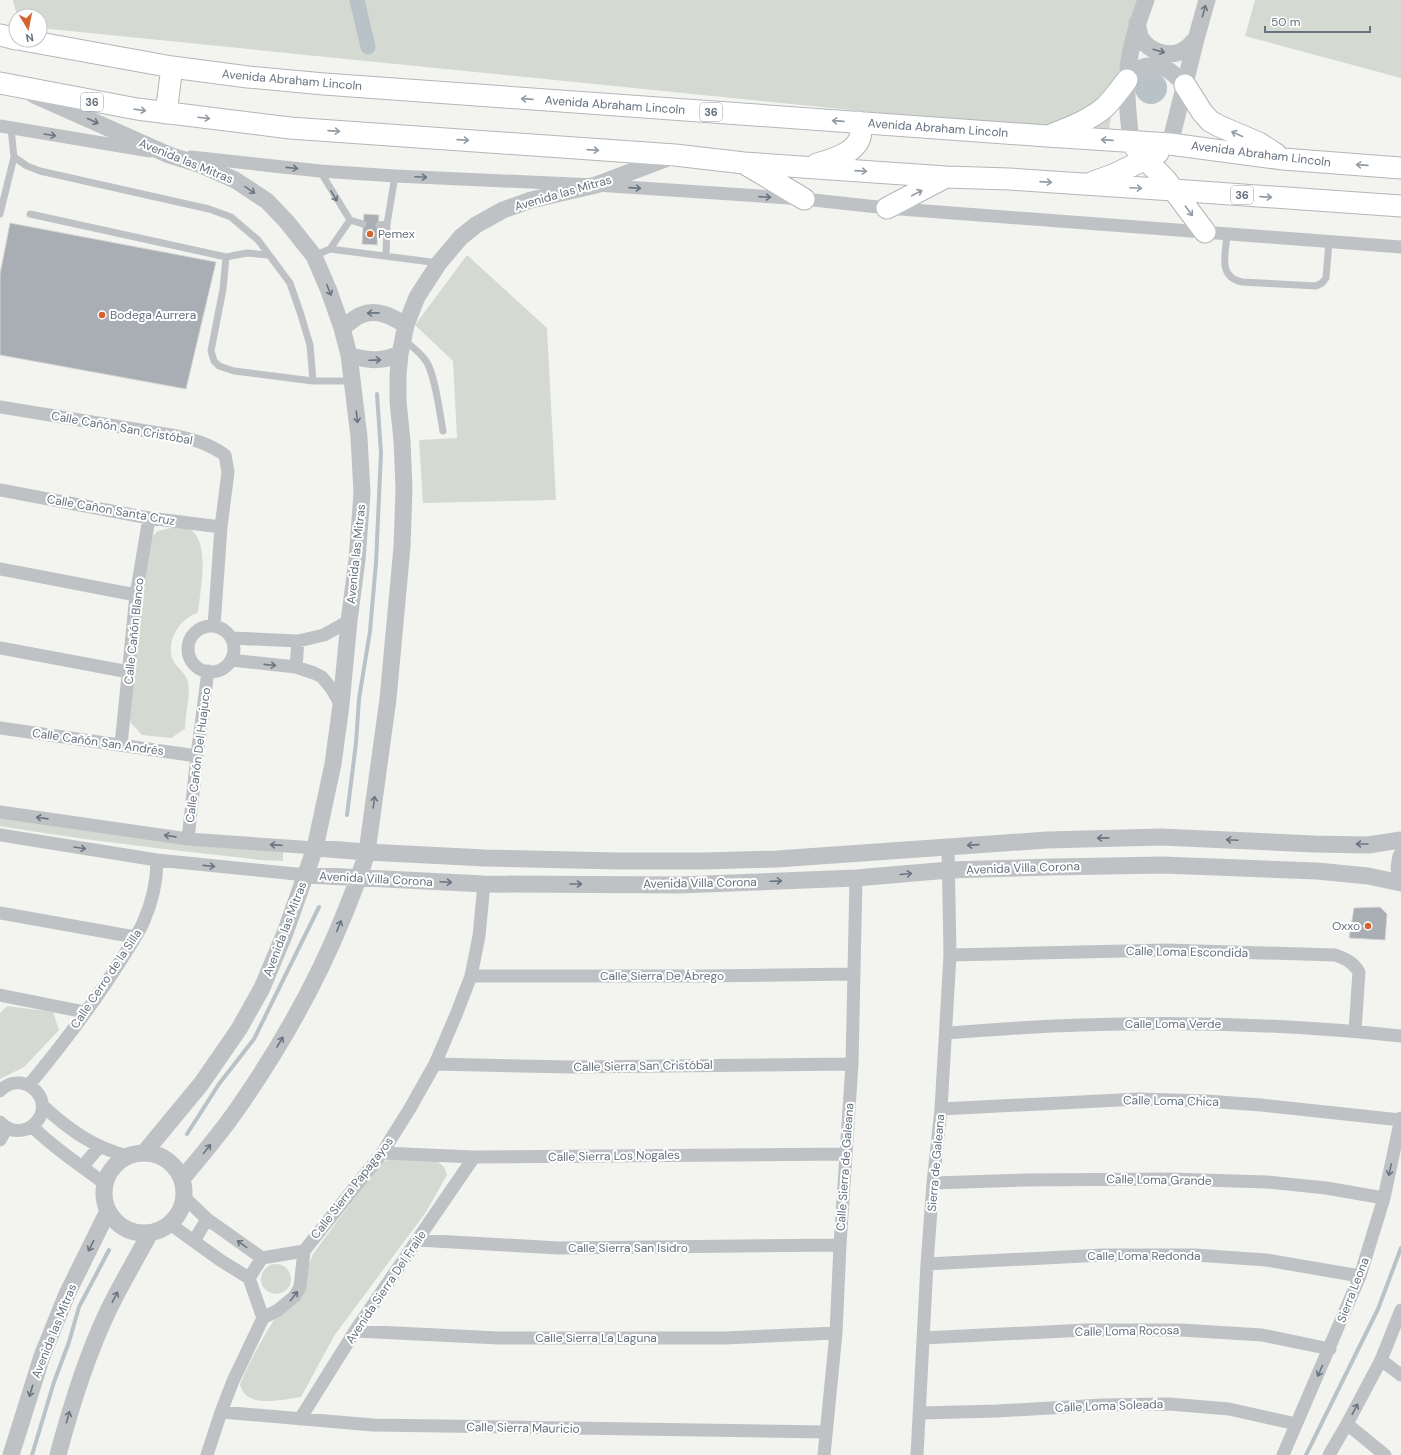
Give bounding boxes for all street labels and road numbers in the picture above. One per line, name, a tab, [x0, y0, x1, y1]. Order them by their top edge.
street label: Avenida Abraham Lincoln	[221, 66, 363, 94]
street label: Avenida Abraham Lincoln	[544, 92, 686, 118]
road number: 36	[81, 93, 103, 111]
road number: 36	[700, 103, 722, 121]
street label: Avenida Abraham Lincoln	[867, 115, 1009, 141]
street label: Avenida las Mitras	[137, 135, 235, 187]
street label: Avenida Abraham Lincoln	[1190, 137, 1332, 171]
street label: Avenida las Mitras	[513, 171, 613, 215]
road number: 36	[1231, 186, 1253, 204]
street label: Calle Cañón San Cristóbal	[50, 408, 194, 448]
street label: Calle Cañon Santa Cruz	[46, 491, 176, 529]
street label: Avenida las Mitras	[343, 503, 369, 605]
street label: Calle Cañón Blanco	[120, 577, 148, 685]
street label: Calle Cañón Del Huajuco	[182, 687, 214, 823]
street label: Calle Cañón San Andrés	[31, 725, 165, 759]
street label: Avenida Villa Corona	[966, 858, 1080, 878]
street label: Avenida Villa Corona	[319, 868, 433, 890]
street label: Avenida Villa Corona	[643, 874, 757, 892]
street label: Avenida las Mitras	[260, 879, 310, 979]
street label: Calle Cerro de la Silla	[67, 926, 145, 1032]
street label: Calle Loma Escondida	[1126, 943, 1248, 961]
street label: Calle Sierra De Ábrego	[600, 968, 724, 984]
street label: Calle Loma Verde	[1125, 1016, 1222, 1032]
street label: Calle Sierra San Cristóbal	[573, 1057, 713, 1075]
street label: Calle Loma Chica	[1123, 1092, 1219, 1110]
street label: Calle Sierra de Galeana	[833, 1102, 857, 1232]
street label: Sierra de Galeana	[924, 1114, 948, 1212]
street label: Calle Sierra Papagayos	[307, 1134, 397, 1242]
street label: Calle Sierra Los Nogales	[548, 1147, 680, 1165]
street label: Calle Loma Grande	[1106, 1171, 1212, 1189]
street label: Avenida Sierra Del Fraile	[342, 1227, 430, 1347]
street label: Calle Sierra San Isidro	[568, 1240, 688, 1256]
street label: Calle Loma Redonda	[1087, 1248, 1201, 1264]
street label: Sierra Leona	[1333, 1255, 1373, 1325]
street label: Avenida las Mitras	[28, 1282, 80, 1380]
street label: Calle Loma Rocosa	[1075, 1322, 1179, 1340]
street label: Calle Sierra La Laguna	[535, 1330, 657, 1346]
street label: Calle Loma Soleada	[1055, 1396, 1163, 1416]
street label: Calle Sierra Mauricio	[466, 1419, 580, 1437]

